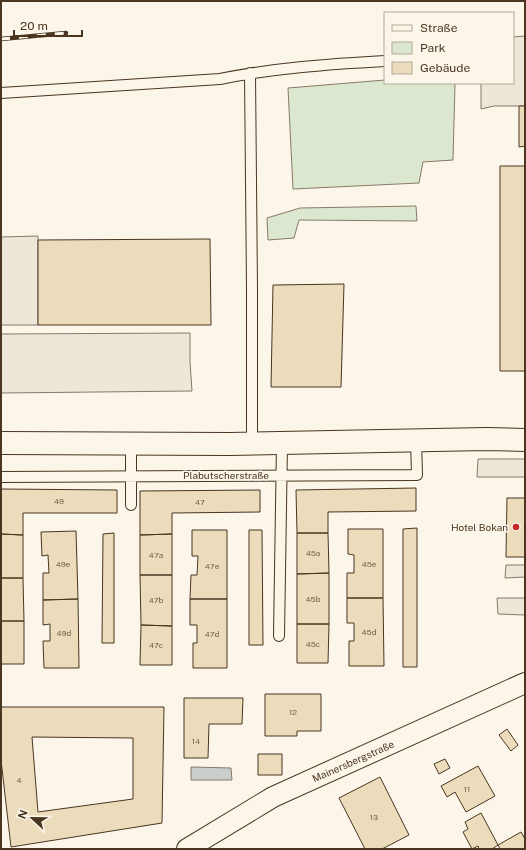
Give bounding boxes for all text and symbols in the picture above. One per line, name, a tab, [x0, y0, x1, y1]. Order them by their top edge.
scale bar	[14, 12, 82, 38]
legend	[384, 12, 514, 84]
text: 20 m	[20, 19, 48, 33]
text: Straße	[420, 21, 458, 35]
text: Park	[420, 41, 446, 55]
text: Gebäude	[420, 61, 470, 75]
street label: Plabutscherstraße	[183, 469, 269, 481]
house number: 49	[54, 496, 64, 506]
house number: 47	[195, 497, 205, 507]
place label: Hotel Bokan	[451, 521, 508, 533]
marker: Hotel Bokan	[511, 522, 521, 532]
house number: 45a	[306, 548, 320, 558]
house number: 47a	[149, 550, 163, 560]
house number: 49e	[56, 559, 71, 569]
house number: 45e	[362, 559, 377, 569]
house number: 47e	[205, 561, 220, 571]
house number: 45b	[306, 594, 321, 604]
house number: 47b	[149, 595, 163, 605]
house number: 45d	[362, 627, 377, 637]
house number: 49d	[57, 628, 72, 638]
house number: 47d	[205, 629, 220, 639]
house number: 45c	[306, 639, 320, 649]
house number: 47c	[149, 640, 163, 650]
house number: 12	[289, 707, 297, 717]
house number: 14	[192, 736, 200, 746]
street label: Mainersbergstraße	[310, 737, 396, 784]
house number: 4	[16, 775, 22, 785]
house number: 11	[464, 784, 470, 794]
north arrow	[12, 798, 52, 838]
text: N	[16, 808, 30, 820]
house number: 13	[370, 812, 378, 822]

